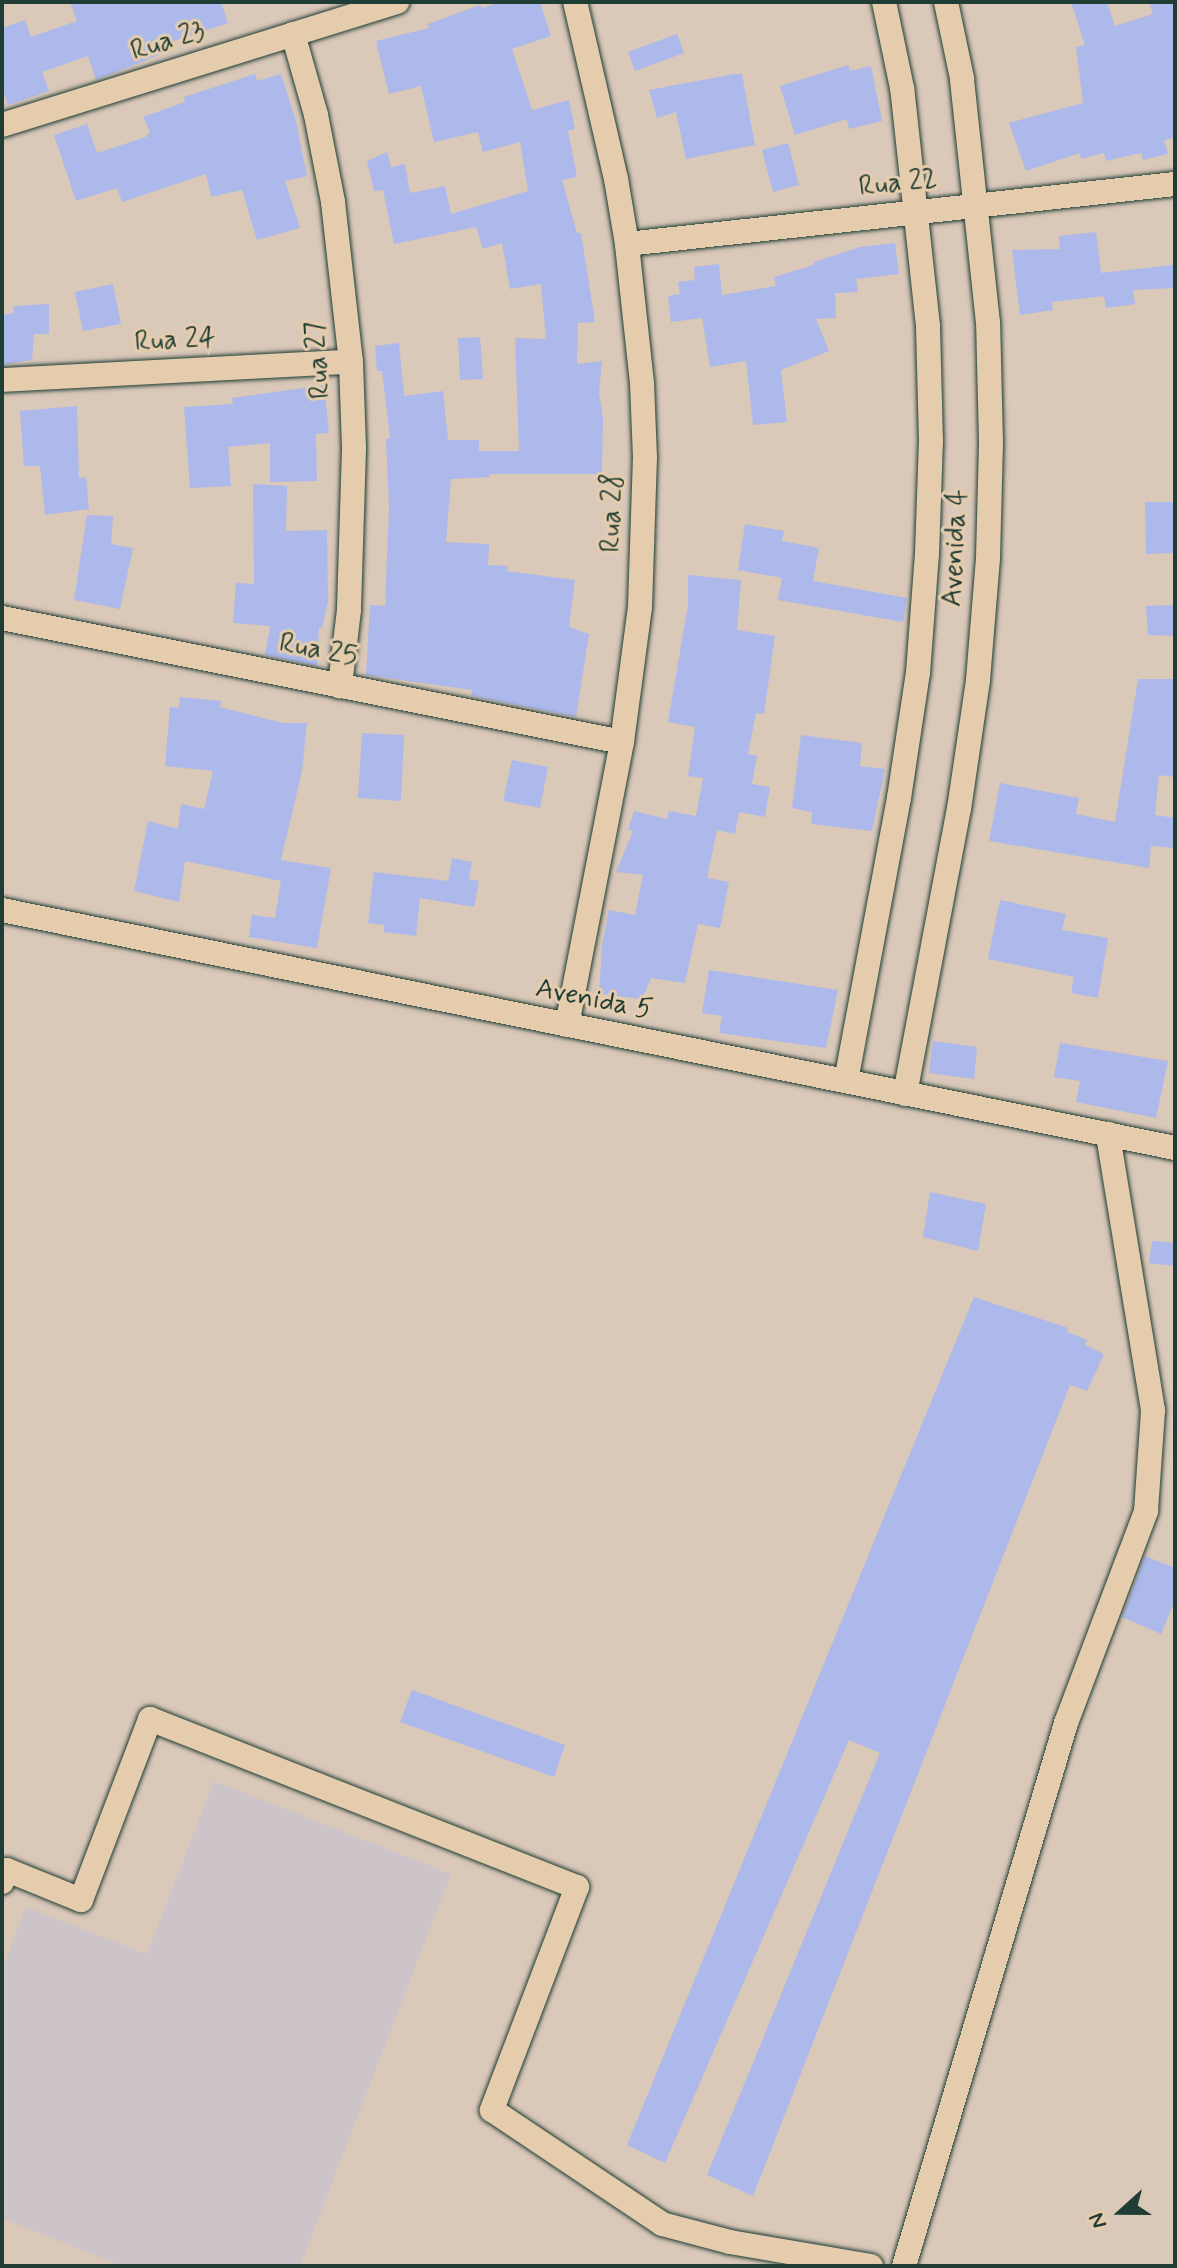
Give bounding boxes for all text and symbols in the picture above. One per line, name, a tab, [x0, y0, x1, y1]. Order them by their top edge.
street label: Rua 23	[127, 15, 209, 69]
street label: Rua 22	[857, 163, 939, 205]
street label: Rua 27	[300, 320, 338, 400]
street label: Rua 24	[134, 322, 216, 360]
street label: Rua 28	[595, 473, 631, 553]
street label: Avenida 4	[936, 488, 976, 608]
street label: Rua 25	[276, 627, 360, 675]
street label: Avenida 5	[533, 972, 655, 1028]
north arrow	[1081, 2172, 1161, 2252]
text: N	[1083, 2209, 1114, 2232]

